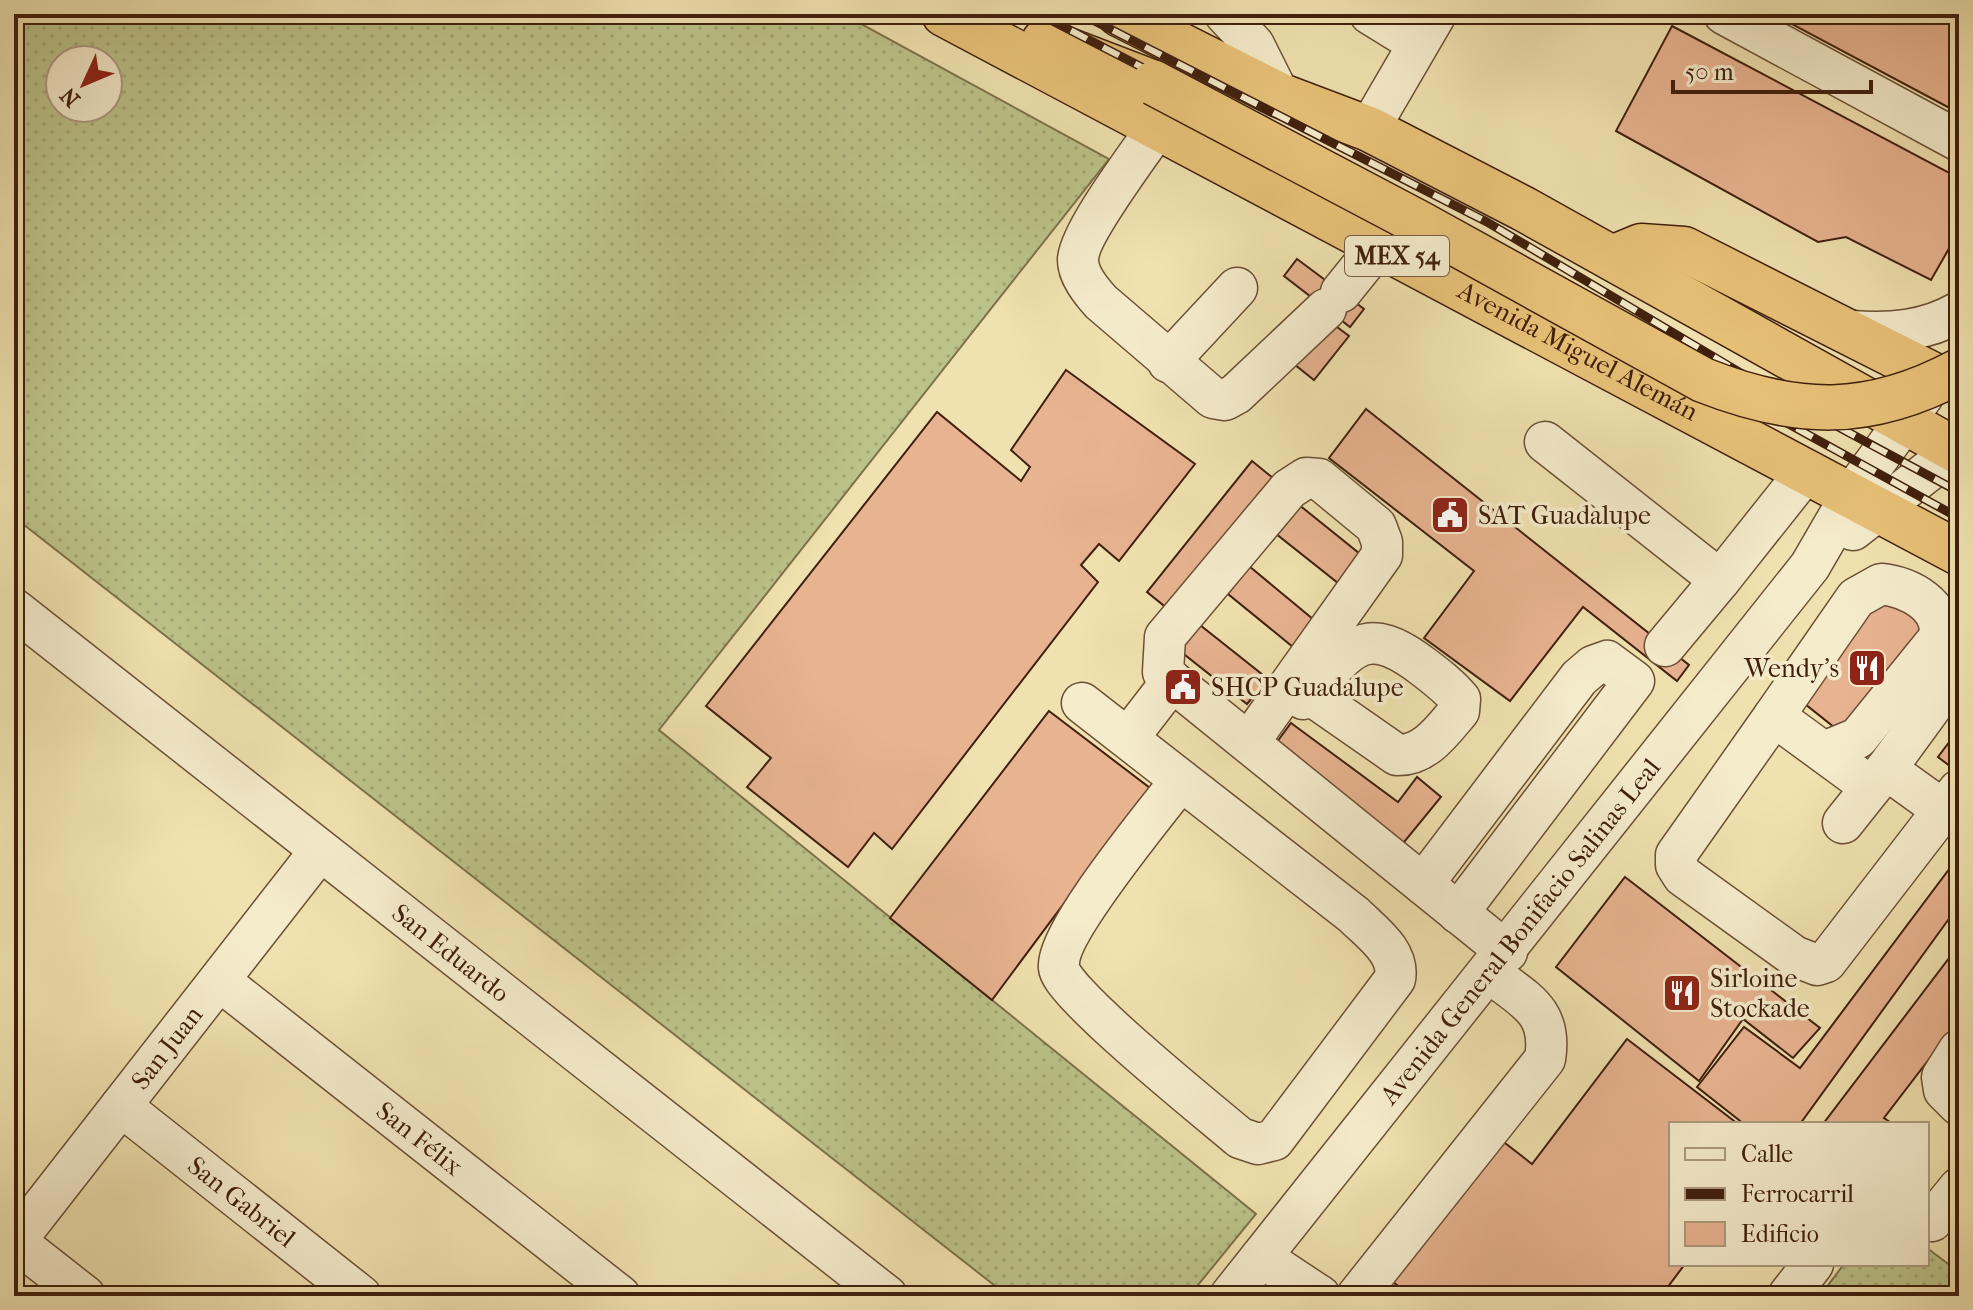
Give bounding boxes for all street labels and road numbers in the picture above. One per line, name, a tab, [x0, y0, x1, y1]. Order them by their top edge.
road number: MEX 54	[1345, 236, 1449, 276]
street label: Avenida Miguel Alemán	[1452, 274, 1703, 428]
street label: Avenida General Bonifacio Salinas Leal	[1373, 752, 1667, 1111]
street label: San Eduardo	[386, 897, 516, 1009]
street label: San Juan	[125, 1000, 209, 1096]
street label: San Félix	[370, 1095, 469, 1182]
street label: San Gabriel	[181, 1150, 301, 1254]

